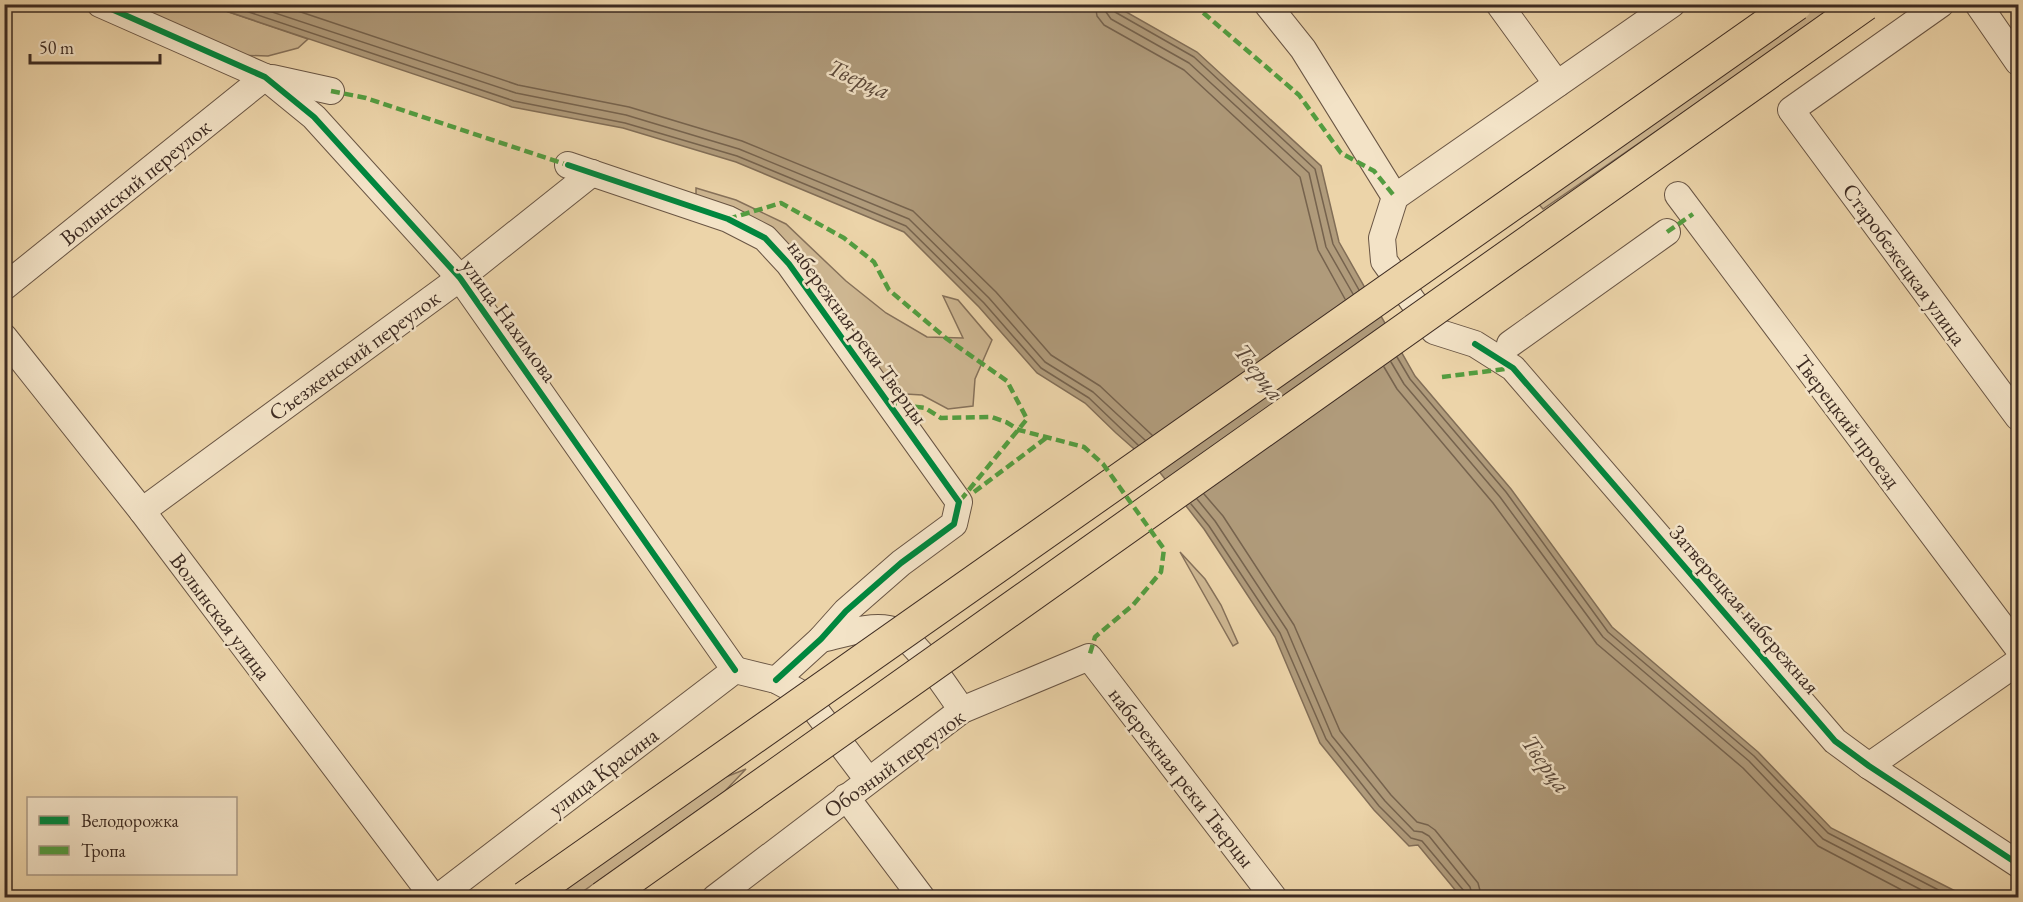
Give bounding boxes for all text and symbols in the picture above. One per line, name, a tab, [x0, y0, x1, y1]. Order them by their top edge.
scale bar	[30, 27, 160, 65]
text: 50 m	[39, 36, 74, 59]
water label: Тверца	[823, 51, 895, 106]
street label: Волынский переулок	[54, 112, 217, 252]
street label: Старобежецкая улица	[1836, 177, 1973, 351]
street label: набережная реки Тверцы	[781, 234, 934, 430]
street label: улица Нахимова	[455, 253, 564, 388]
street label: Съезженский переулок	[263, 283, 446, 427]
water label: Тверца	[1227, 336, 1292, 407]
street label: Тверецкий проезд	[1788, 349, 1907, 494]
street label: Затверецкая набережная	[1663, 518, 1826, 700]
street label: Волынская улица	[163, 547, 278, 686]
street label: набережная реки Тверцы	[1102, 681, 1261, 874]
street label: Обозный переулок	[818, 702, 971, 824]
street label: улица Красина	[542, 720, 664, 822]
water label: Тверца	[1515, 728, 1578, 799]
legend	[27, 797, 237, 875]
text: Велодорожка	[81, 809, 180, 832]
text: Тропа	[81, 839, 127, 862]

